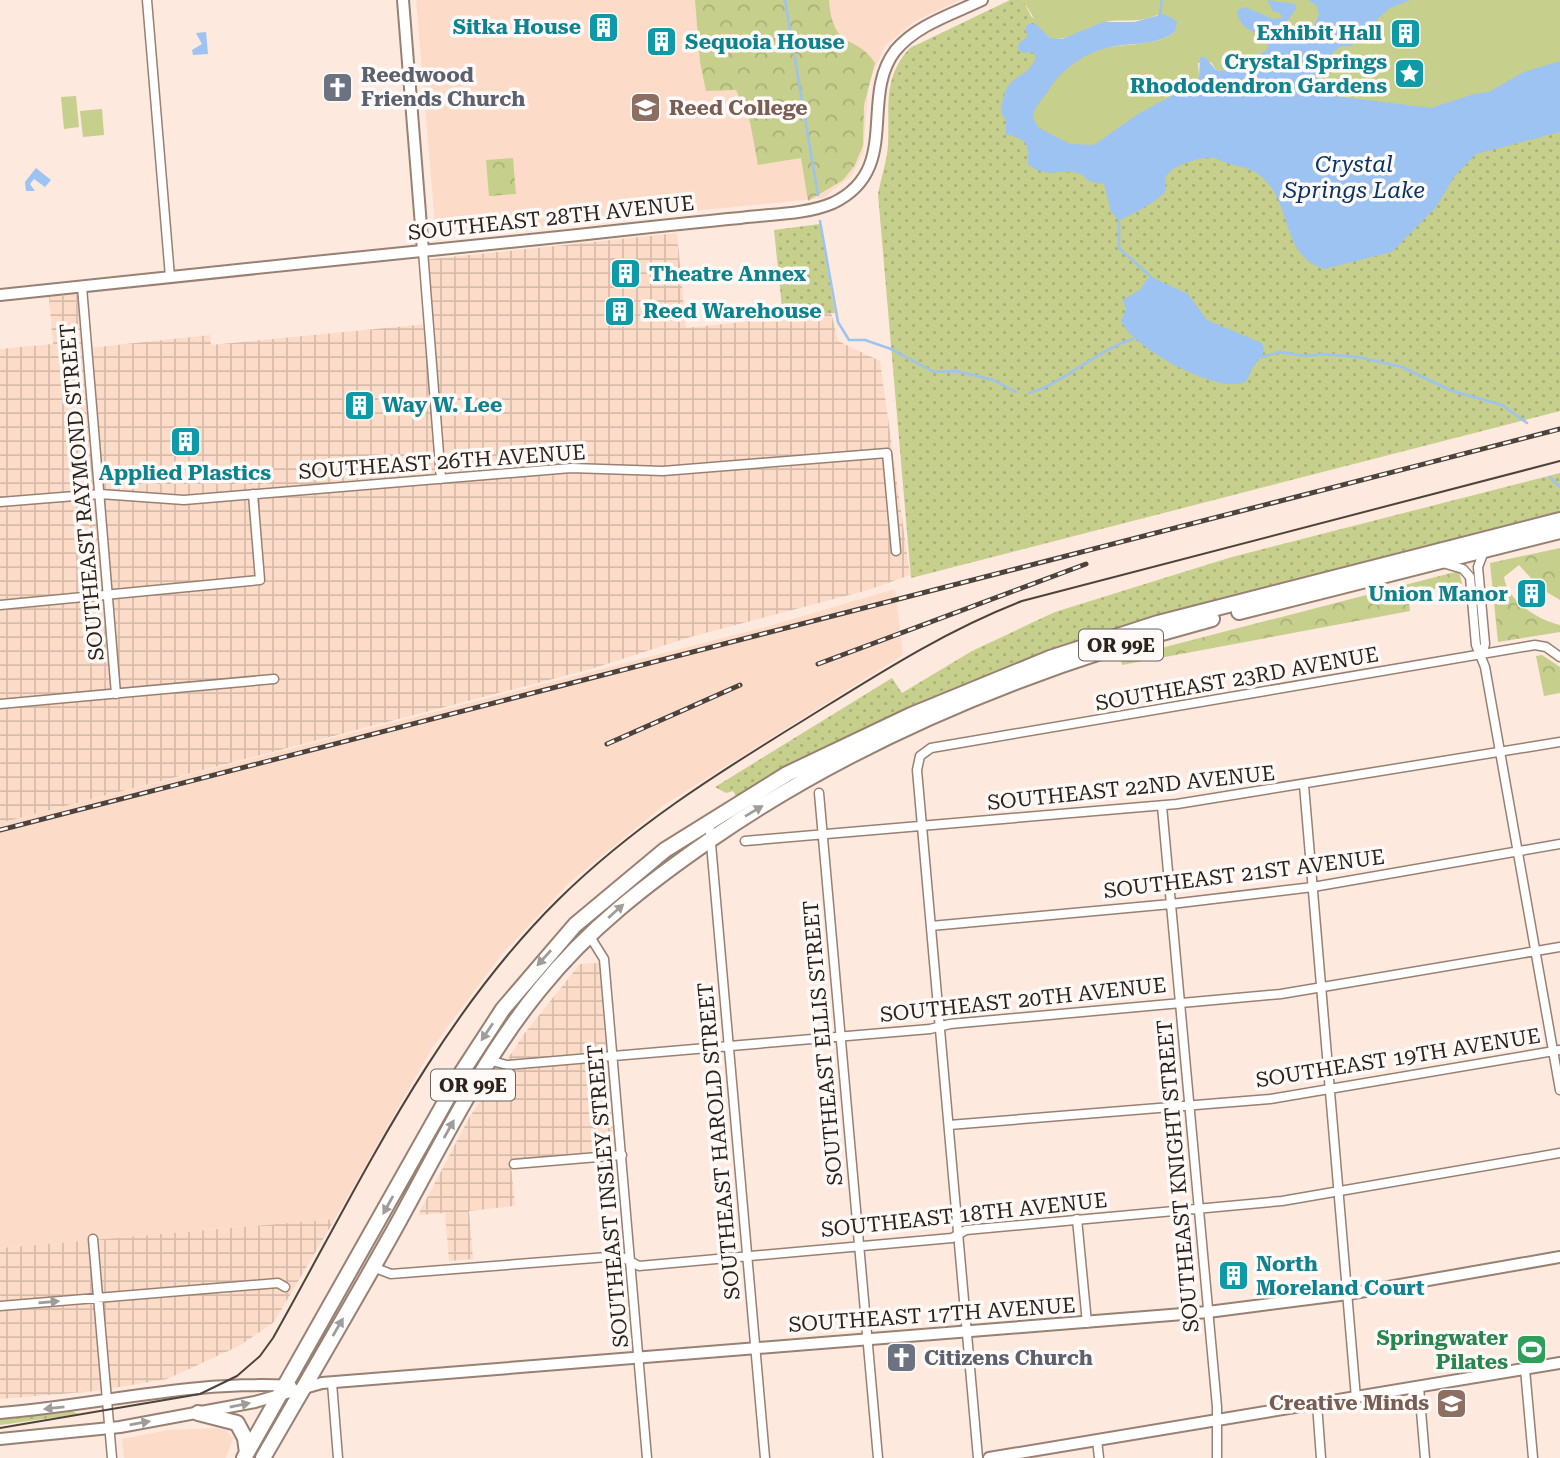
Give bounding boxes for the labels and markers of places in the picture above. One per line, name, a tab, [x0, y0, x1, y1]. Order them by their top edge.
building icon: Sitka House	[587, 10, 621, 44]
place label: Sitka House	[453, 15, 581, 39]
building icon: Exhibit Hall	[1388, 16, 1422, 50]
place label: Exhibit Hall	[1257, 21, 1382, 45]
building icon: Sequoia House	[645, 25, 679, 59]
place label: Sequoia House	[685, 30, 845, 54]
place label: Crystal Springs Rhododendron Gardens	[1130, 50, 1387, 98]
place icon: Crystal Springs Rhododendron Gardens	[1393, 57, 1427, 91]
place label: Reedwood Friends Church	[361, 63, 525, 111]
church icon: Reedwood Friends Church	[321, 70, 355, 104]
school or university icon: Reed College	[629, 91, 663, 125]
place label: Reed College	[669, 96, 808, 120]
building icon: Theatre Annex	[609, 257, 643, 291]
place label: Theatre Annex	[649, 262, 807, 286]
building icon: Reed Warehouse	[603, 294, 637, 328]
place label: Reed Warehouse	[643, 299, 822, 323]
building icon: Way W. Lee	[342, 388, 376, 422]
place label: Way W. Lee	[382, 393, 502, 417]
building icon: Applied Plastics	[168, 424, 202, 458]
place label: Applied Plastics	[99, 461, 271, 485]
building icon: Union Manor	[1514, 577, 1548, 611]
place label: Union Manor	[1368, 582, 1508, 606]
place label: North Moreland Court	[1256, 1252, 1425, 1300]
building icon: North Moreland Court	[1216, 1259, 1250, 1293]
place label: Springwater Pilates	[1377, 1326, 1508, 1374]
sports icon: Springwater Pilates	[1514, 1333, 1548, 1367]
church icon: Citizens Church	[884, 1341, 918, 1375]
place label: Citizens Church	[924, 1346, 1093, 1370]
school or university icon: Creative Minds	[1435, 1386, 1469, 1420]
place label: Creative Minds	[1269, 1391, 1429, 1415]

